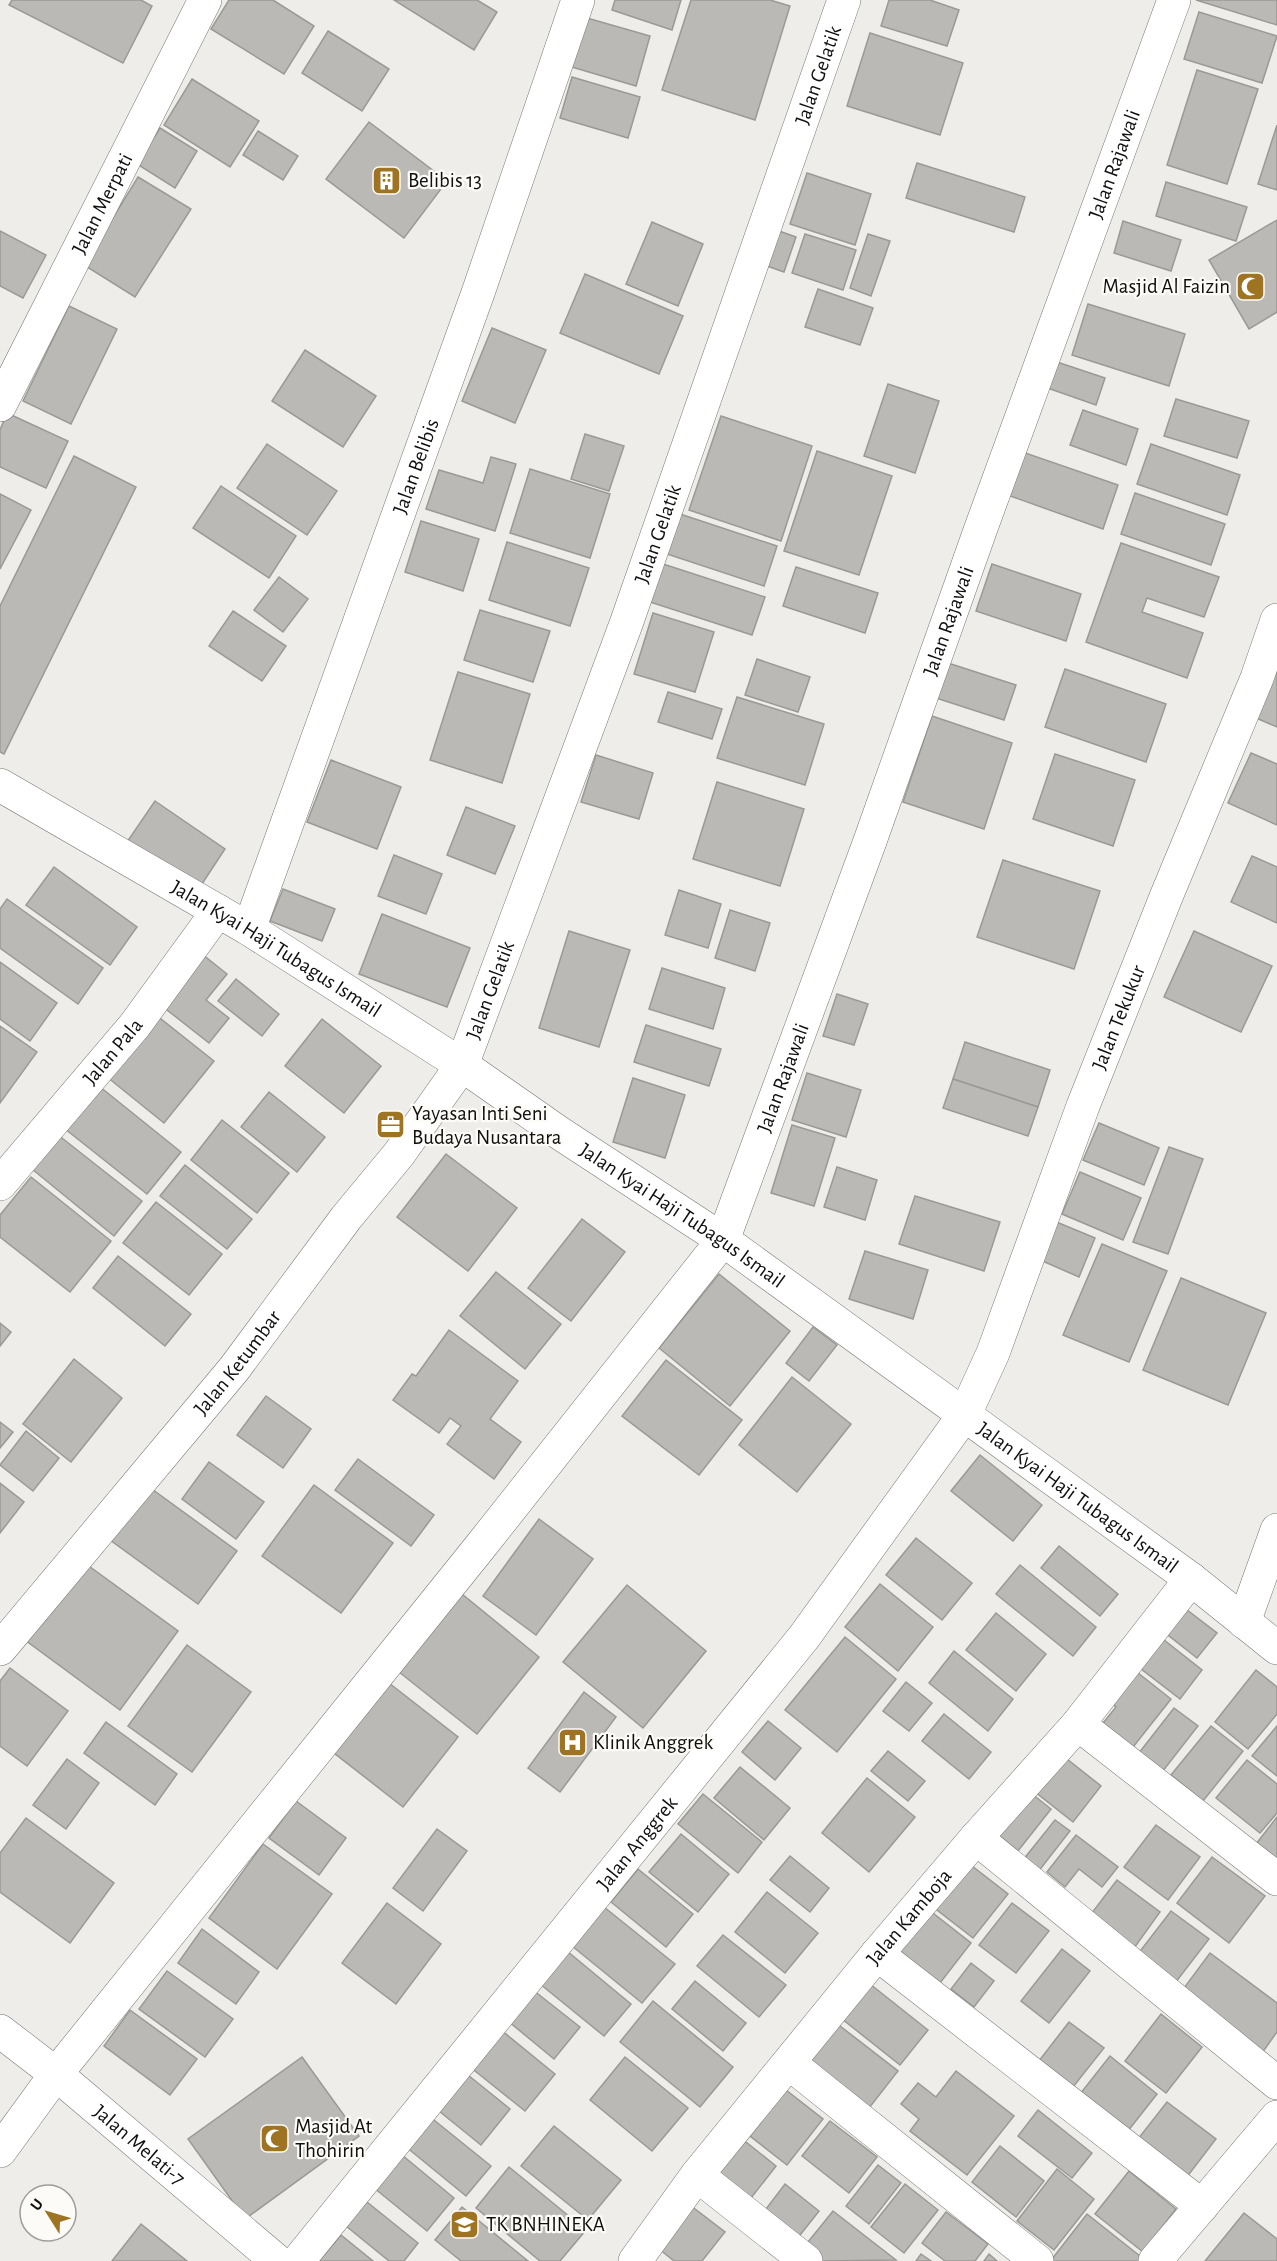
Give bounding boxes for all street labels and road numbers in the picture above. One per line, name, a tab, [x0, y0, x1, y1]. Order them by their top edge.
street label: Jalan Gelatik	[791, 23, 845, 127]
street label: Jalan Rajawali	[1085, 107, 1144, 222]
street label: Jalan Merpati	[68, 150, 137, 257]
street label: Jalan Belibis	[389, 416, 443, 517]
street label: Jalan Gelatik	[631, 482, 685, 586]
street label: Jalan Rajawali	[920, 563, 978, 678]
street label: Jalan Kyai Haji Tubagus Ismail	[167, 876, 385, 1021]
street label: Jalan Gelatik	[463, 938, 518, 1042]
street label: Jalan Tekukur	[1089, 962, 1149, 1073]
street label: Jalan Pala	[79, 1015, 147, 1089]
street label: Jalan Rajawali	[754, 1021, 813, 1135]
street label: Jalan Kyai Haji Tubagus Ismail	[576, 1139, 788, 1292]
street label: Jalan Ketumbar	[190, 1306, 285, 1419]
street label: Jalan Kyai Haji Tubagus Ismail	[973, 1418, 1182, 1577]
street label: Jalan Anggrek	[593, 1792, 682, 1894]
street label: Jalan Kamboja	[863, 1865, 956, 1969]
street label: Jalan Melati-7	[89, 2101, 189, 2190]

